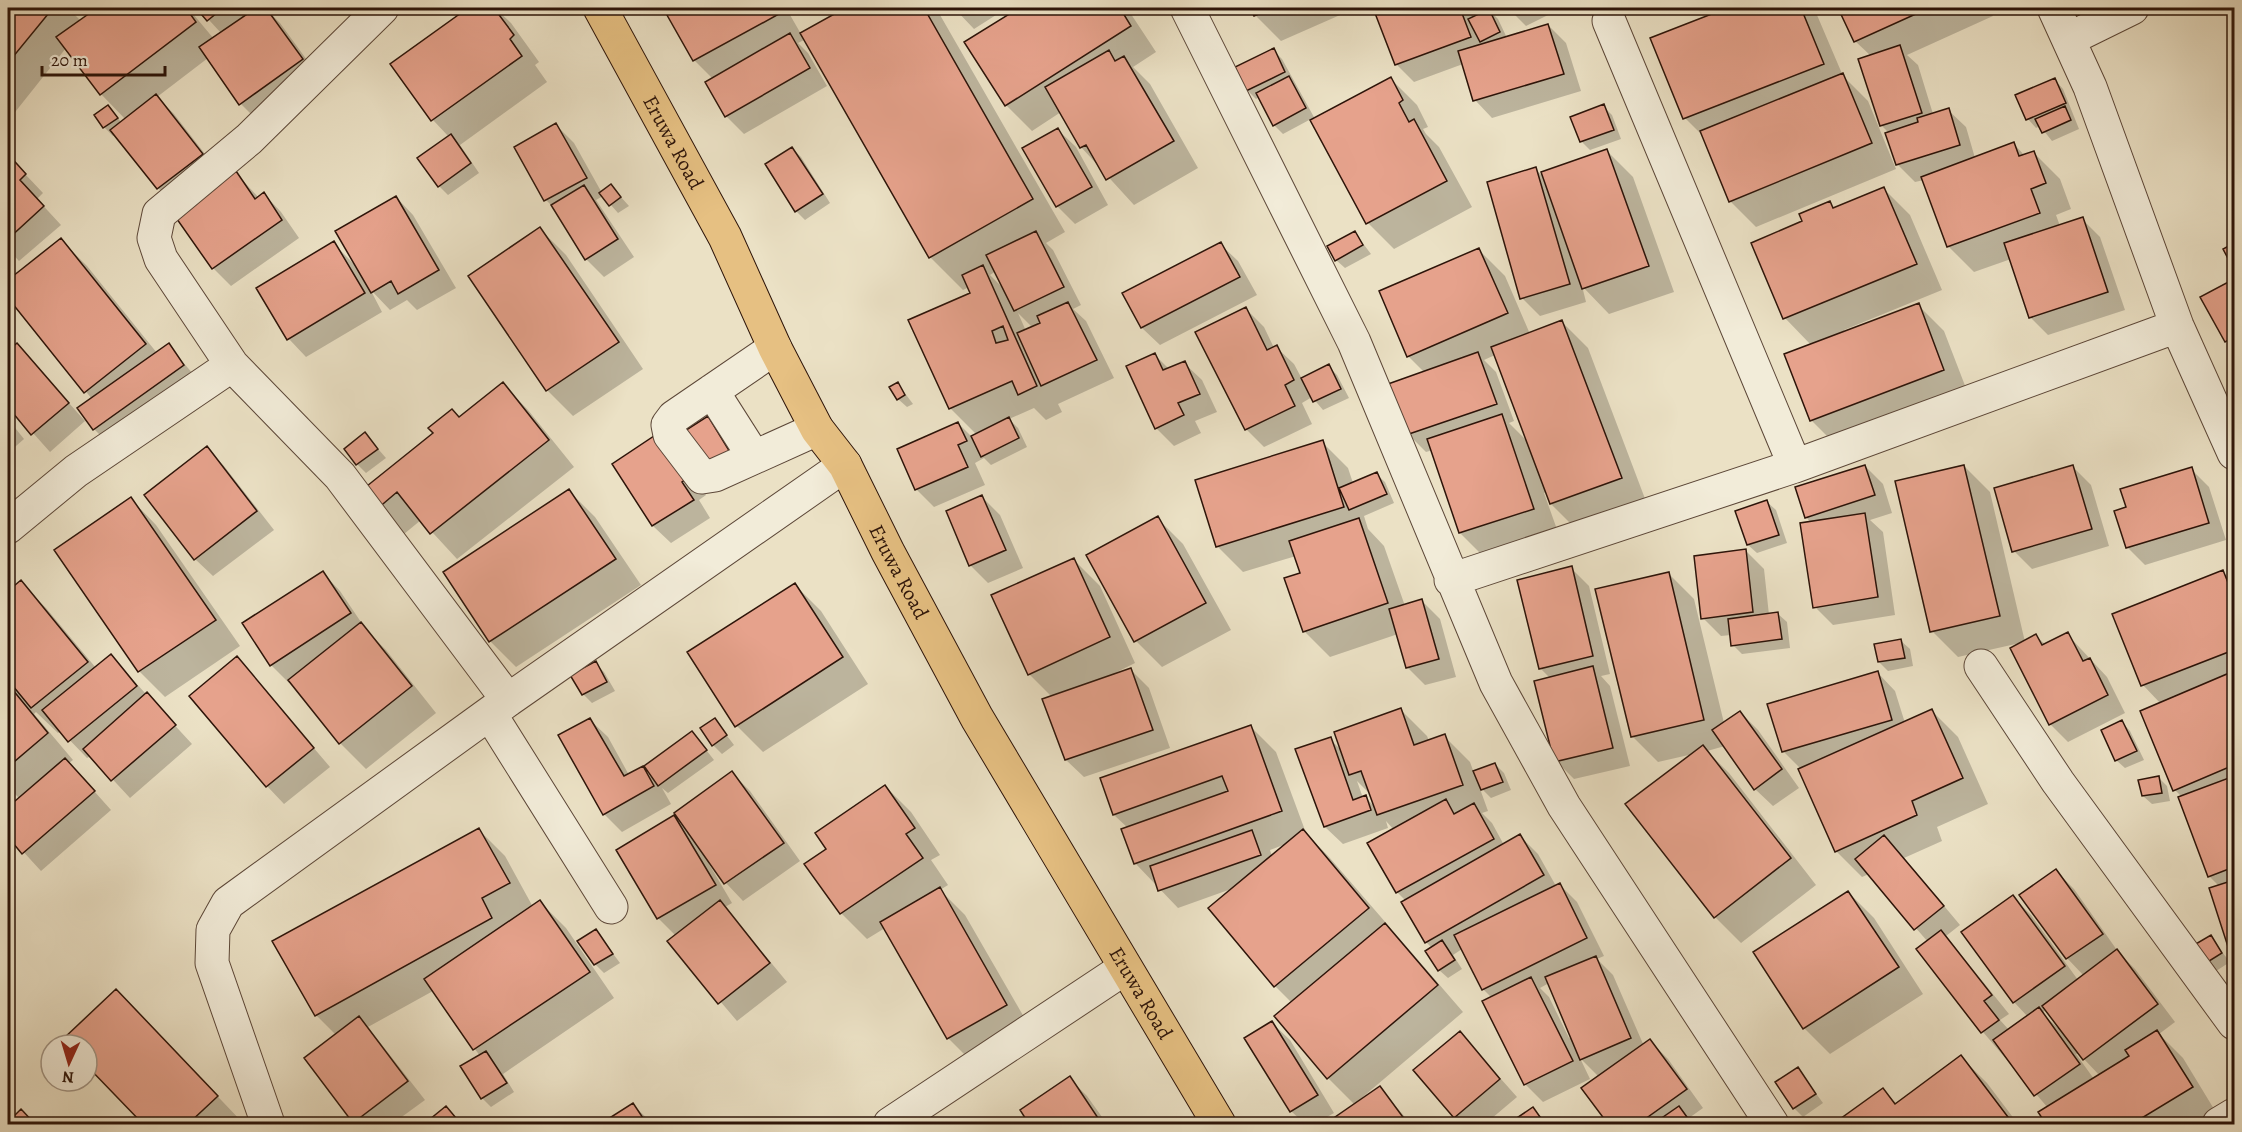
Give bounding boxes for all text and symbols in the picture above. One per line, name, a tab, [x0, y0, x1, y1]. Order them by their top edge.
scale bar	[42, 39, 165, 77]
text: 20 m	[51, 48, 88, 72]
street label: Eruwa Road	[636, 90, 711, 195]
street label: Eruwa Road	[862, 520, 936, 625]
street label: Eruwa Road	[1102, 941, 1180, 1045]
north arrow	[39, 1033, 99, 1093]
text: N	[61, 1066, 75, 1088]

